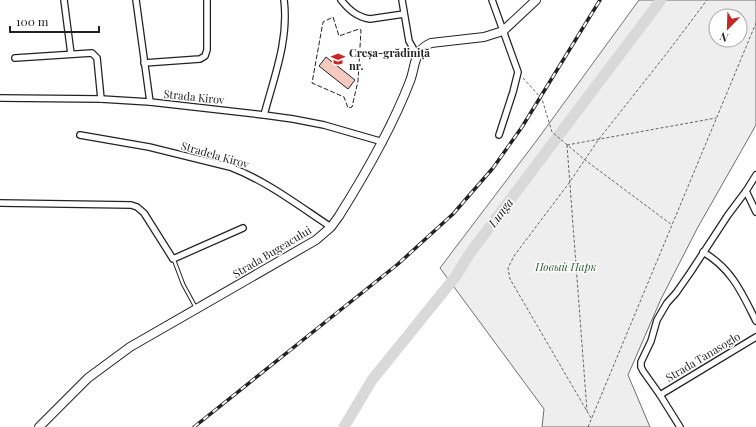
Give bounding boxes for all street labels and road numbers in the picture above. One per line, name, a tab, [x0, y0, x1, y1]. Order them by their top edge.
street label: Strada Kirov	[163, 86, 226, 107]
street label: Stradela Kirov	[180, 138, 251, 172]
street label: Strada Bugeacului	[230, 222, 314, 281]
street label: Strada Tanasoglo	[663, 328, 743, 385]

